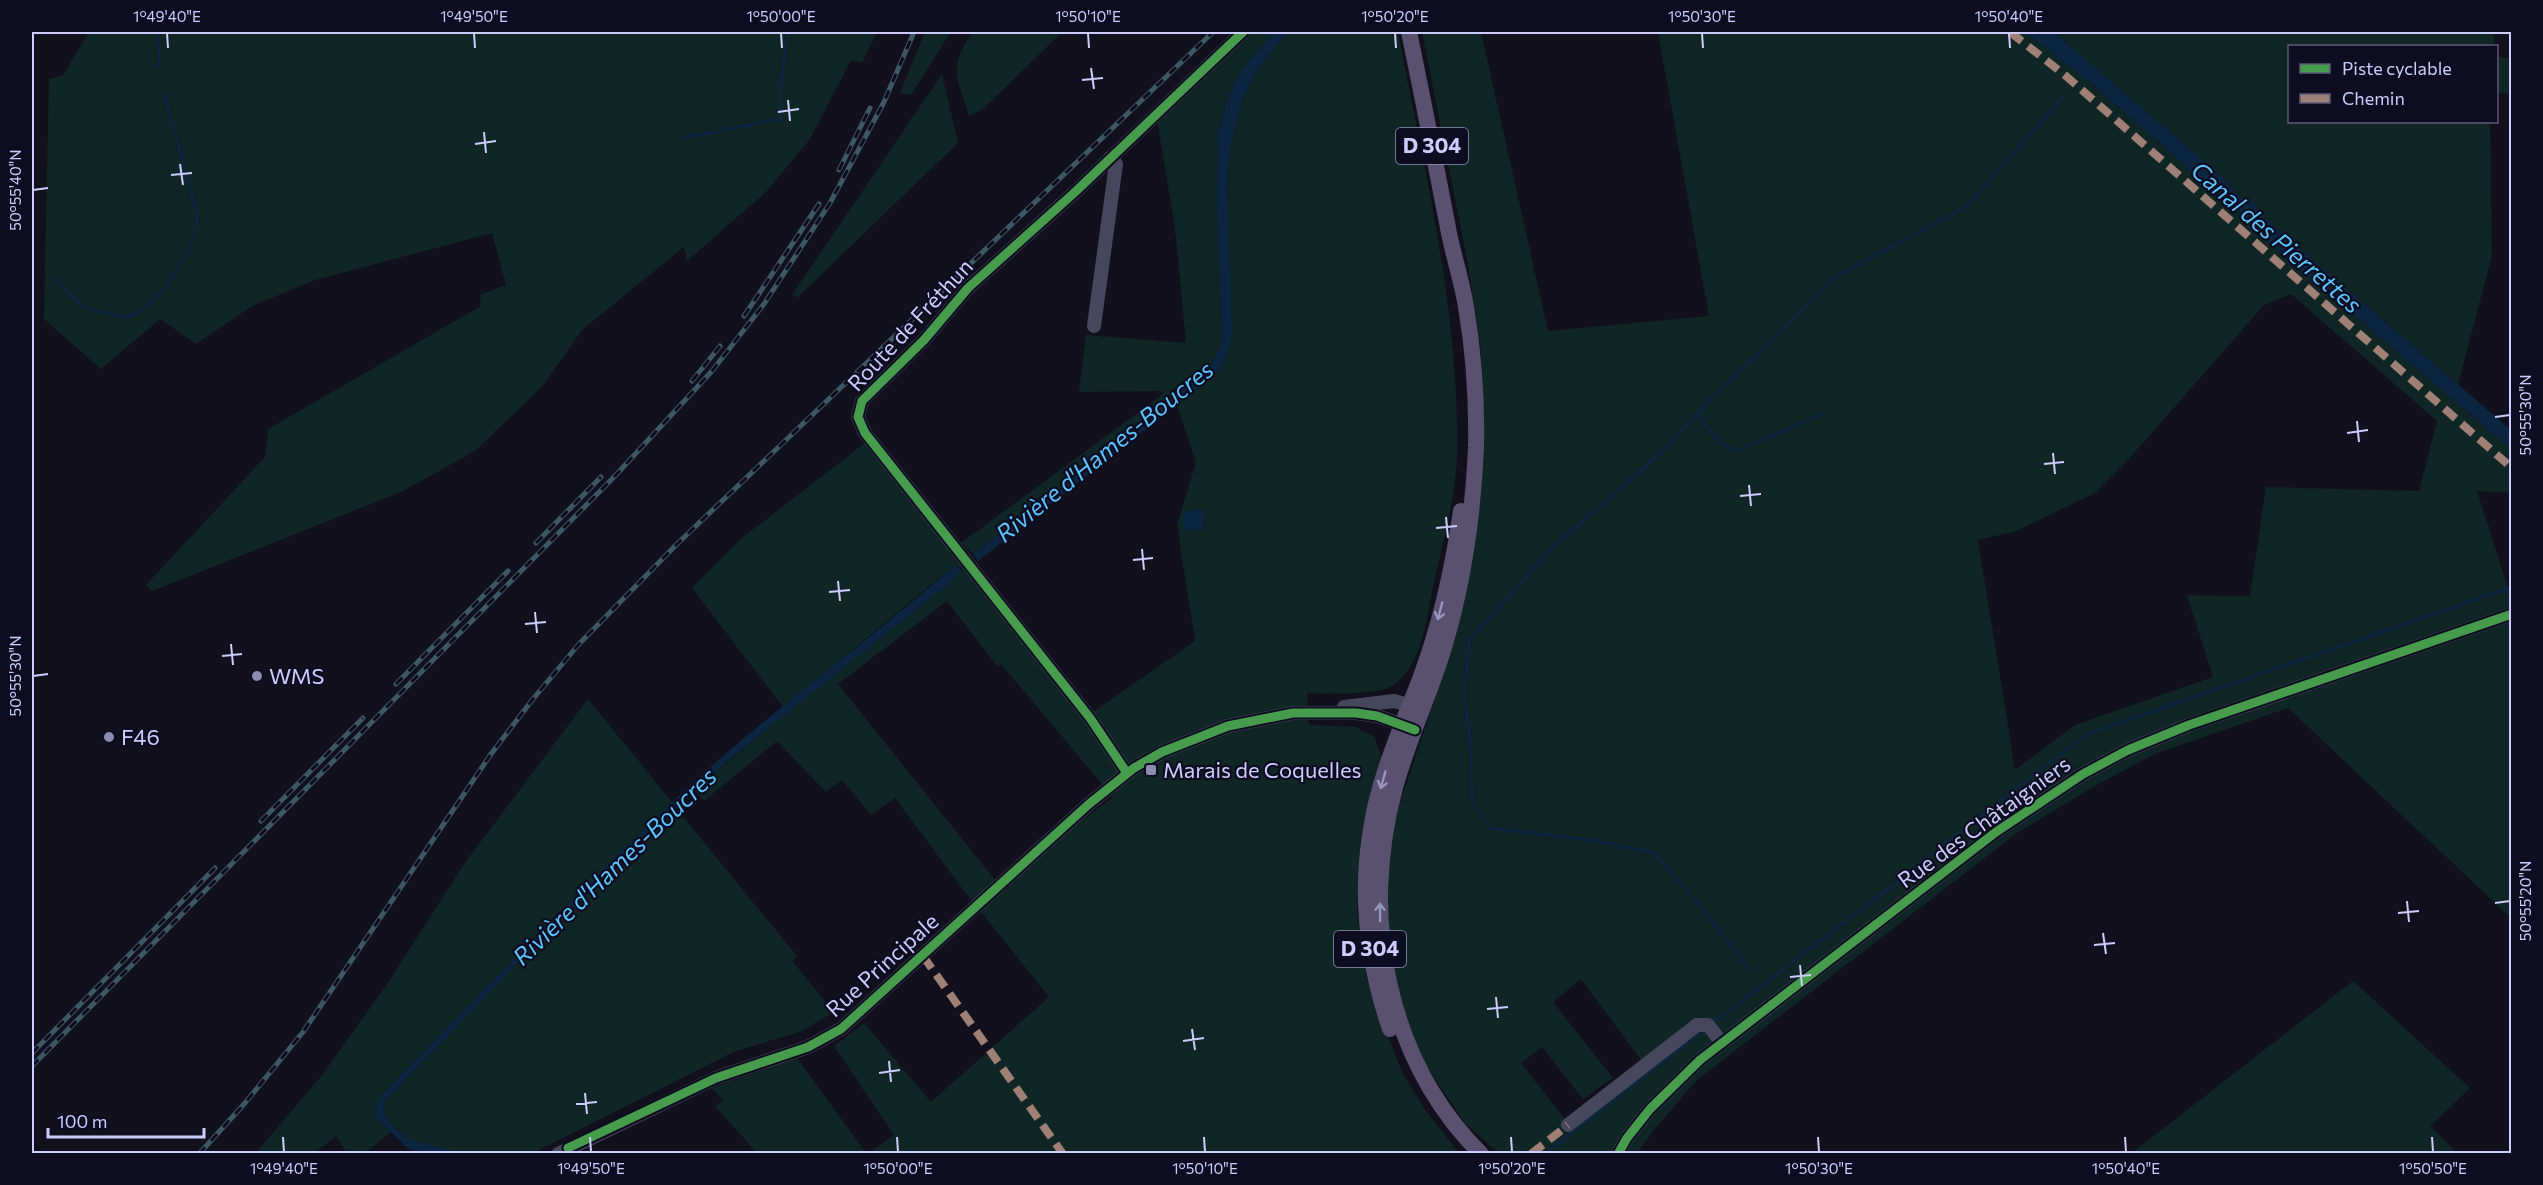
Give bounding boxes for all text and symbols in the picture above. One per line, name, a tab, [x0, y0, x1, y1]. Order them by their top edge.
text: 1°49'40"E	[133, 7, 201, 25]
text: 1°49'50"E	[440, 7, 508, 25]
text: 1°50'00"E	[746, 7, 816, 25]
text: 1°50'10"E	[1055, 7, 1121, 25]
text: 1°50'20"E	[1361, 7, 1429, 25]
text: 1°50'30"E	[1668, 7, 1736, 25]
text: 1°50'40"E	[1975, 7, 2043, 25]
legend	[2288, 45, 2498, 123]
text: Piste cyclable	[2342, 57, 2452, 79]
text: Chemin	[2342, 87, 2405, 109]
road number: D 304	[1396, 128, 1468, 164]
text: 50°55'40"N	[6, 149, 24, 231]
water label: Canal des Pierrettes	[2186, 155, 2368, 319]
street label: Route de Fréthun	[841, 253, 978, 397]
water label: Rivière d'Hames-Boucres	[989, 354, 1219, 548]
text: 50°55'30"N	[2516, 375, 2534, 455]
one-way arrow	[1434, 601, 1446, 620]
text: 50°55'30"N	[6, 636, 24, 716]
place label: WMS	[269, 662, 325, 689]
marker: WMS	[250, 669, 264, 683]
place label: F46	[121, 723, 160, 750]
marker: F46	[102, 730, 116, 744]
street label: Rue des Châtaigniers	[1892, 750, 2075, 893]
place label: Marais de Coquelles	[1163, 756, 1362, 783]
water label: Rivière d'Hames-Boucres	[506, 761, 722, 971]
marker: Marais de Coquelles	[1144, 763, 1158, 777]
one-way arrow	[1376, 770, 1388, 789]
text: 50°55'20"N	[2516, 861, 2534, 941]
one-way arrow	[1375, 902, 1386, 922]
street label: Rue Principale	[820, 907, 943, 1022]
road number: D 304	[1334, 931, 1406, 967]
scale bar	[48, 1101, 204, 1139]
text: 100 m	[57, 1110, 107, 1132]
text: 1°49'40"E	[250, 1159, 318, 1177]
text: 1°49'50"E	[557, 1159, 625, 1177]
text: 1°50'00"E	[863, 1159, 933, 1177]
text: 1°50'10"E	[1172, 1159, 1238, 1177]
text: 1°50'20"E	[1478, 1159, 1546, 1177]
text: 1°50'30"E	[1785, 1159, 1853, 1177]
text: 1°50'40"E	[2092, 1159, 2160, 1177]
text: 1°50'50"E	[2399, 1159, 2467, 1177]

